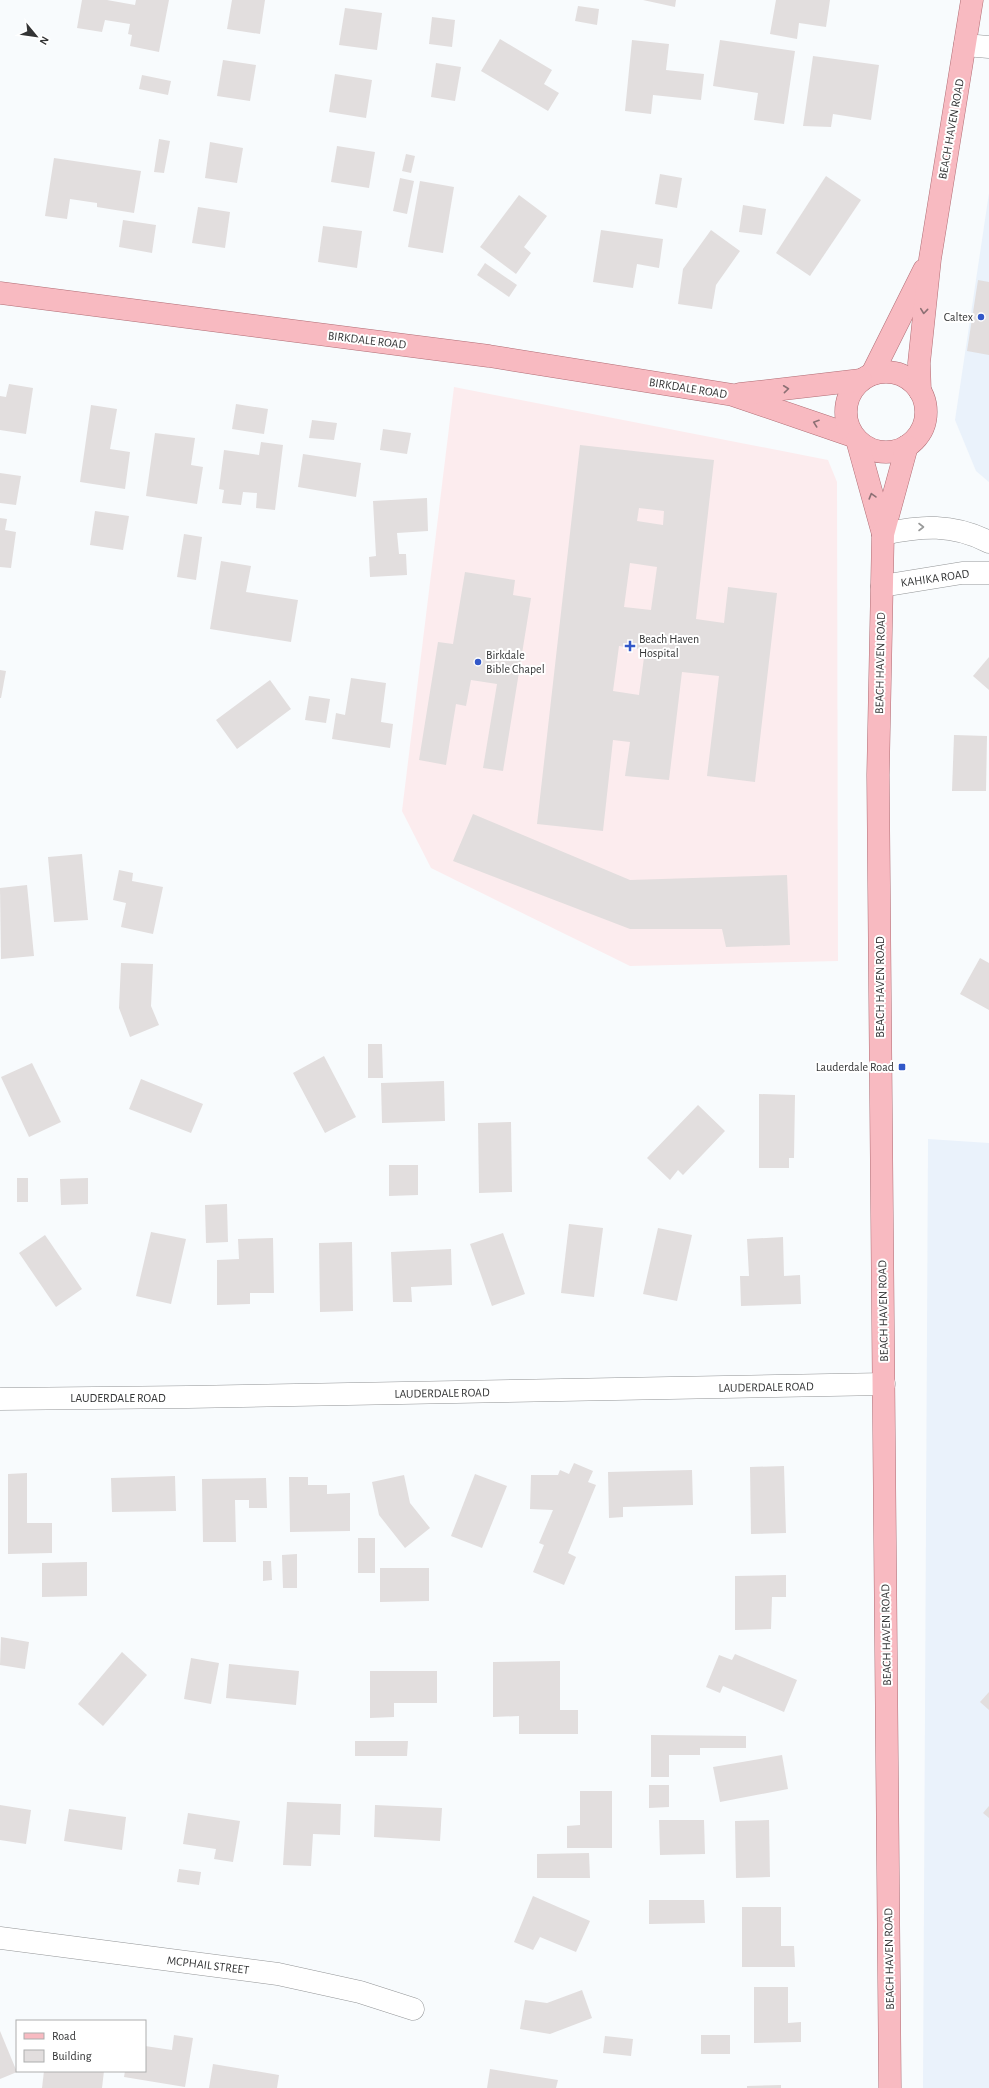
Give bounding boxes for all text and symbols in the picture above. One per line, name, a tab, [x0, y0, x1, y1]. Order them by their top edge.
north arrow	[16, 16, 56, 56]
text: N	[38, 35, 51, 47]
street label: BEACH HAVEN ROAD	[936, 78, 966, 180]
one-way arrow	[920, 308, 929, 314]
place label: Caltex	[944, 311, 973, 323]
marker: Caltex	[976, 312, 986, 322]
street label: BIRKDALE ROAD	[327, 329, 407, 351]
street label: BIRKDALE ROAD	[648, 376, 728, 400]
one-way arrow	[783, 385, 789, 394]
one-way arrow	[813, 419, 820, 428]
one-way arrow	[869, 493, 877, 499]
one-way arrow	[918, 523, 924, 531]
street label: KAHIKA ROAD	[900, 567, 970, 589]
street label: BEACH HAVEN ROAD	[873, 612, 887, 714]
place label: Beach Haven Hospital	[639, 633, 699, 659]
marker: Beach Haven Hospital	[624, 640, 636, 652]
place label: Birkdale Bible Chapel	[486, 649, 545, 675]
marker: Birkdale Bible Chapel	[473, 657, 483, 667]
street label: BEACH HAVEN ROAD	[874, 936, 886, 1038]
place label: Lauderdale Road	[816, 1061, 894, 1073]
marker: Lauderdale Road	[897, 1062, 907, 1072]
street label: BEACH HAVEN ROAD	[876, 1260, 890, 1362]
street label: LAUDERDALE ROAD	[718, 1380, 814, 1394]
street label: LAUDERDALE ROAD	[394, 1386, 490, 1400]
street label: LAUDERDALE ROAD	[70, 1392, 166, 1404]
street label: BEACH HAVEN ROAD	[879, 1584, 893, 1686]
street label: BEACH HAVEN ROAD	[882, 1908, 896, 2010]
street label: MCPHAIL STREET	[166, 1954, 250, 1976]
legend	[16, 2020, 146, 2072]
text: Road	[52, 2030, 76, 2042]
text: Building	[52, 2050, 92, 2062]

